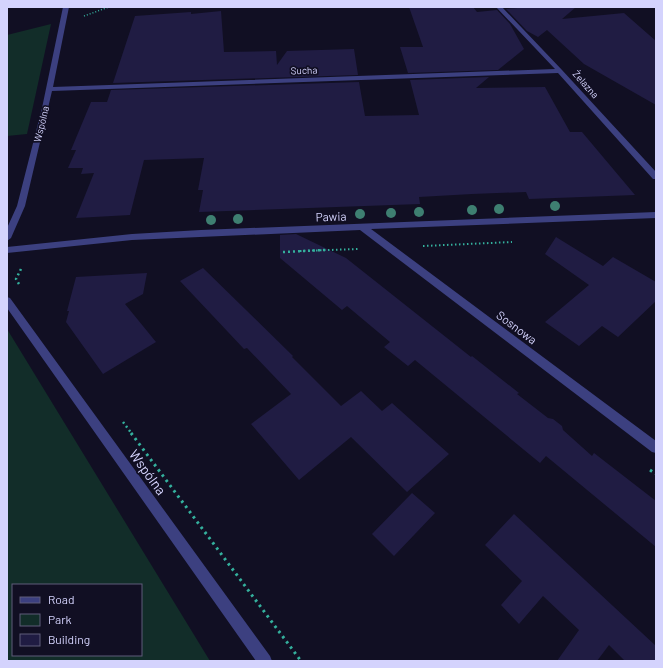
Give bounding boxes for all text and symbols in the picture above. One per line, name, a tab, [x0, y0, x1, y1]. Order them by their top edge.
street label: Sucha	[290, 64, 318, 76]
street label: Żelazna	[570, 68, 602, 100]
street label: Wspólna	[31, 105, 51, 143]
street label: Pawia	[315, 208, 347, 224]
street label: Sosnowa	[494, 307, 540, 347]
street label: Wspólna	[126, 446, 170, 498]
legend	[12, 584, 142, 656]
text: Road	[48, 592, 75, 606]
text: Park	[48, 612, 72, 626]
text: Building	[48, 632, 90, 646]

